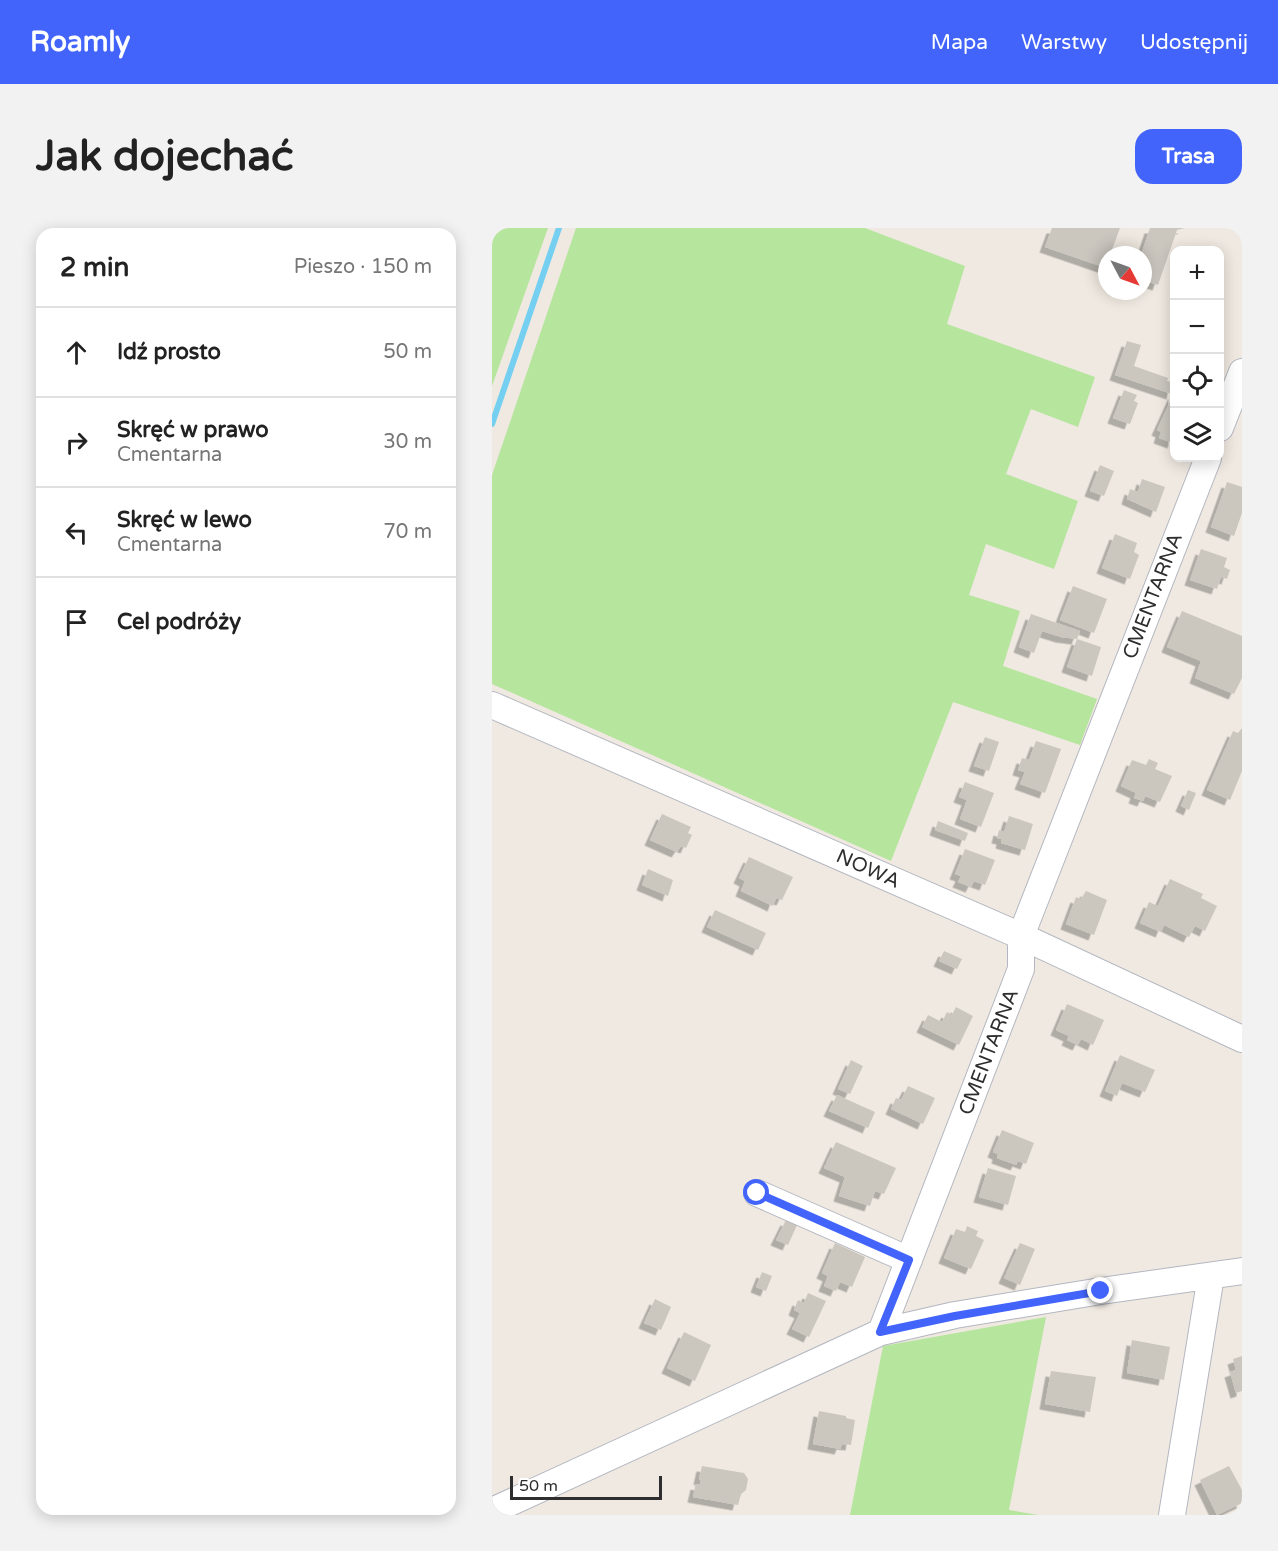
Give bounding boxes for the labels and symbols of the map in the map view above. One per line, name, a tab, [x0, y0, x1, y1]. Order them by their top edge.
north arrow	[1098, 246, 1152, 300]
street label: CMENTARNA	[1118, 530, 1188, 662]
street label: NOWA	[832, 844, 904, 894]
street label: CMENTARNA	[954, 986, 1024, 1118]
route start	[743, 1179, 769, 1205]
route end	[1087, 1277, 1113, 1303]
scale bar	[510, 1473, 662, 1500]

